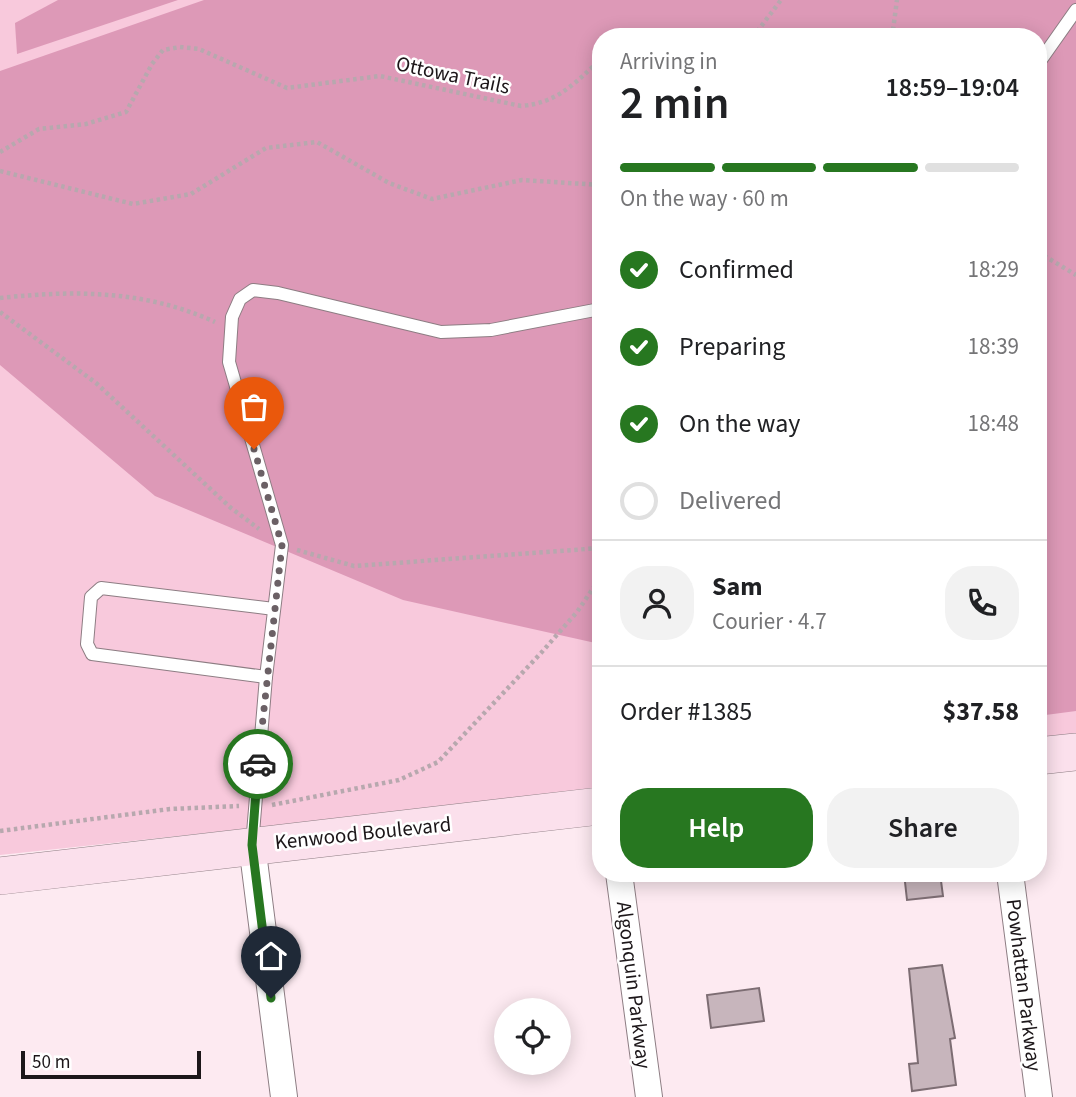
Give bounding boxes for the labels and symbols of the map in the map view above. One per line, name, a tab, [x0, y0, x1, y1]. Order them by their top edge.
street label: Ottowa Trails	[393, 48, 513, 102]
pin	[224, 377, 284, 449]
courier	[223, 729, 293, 799]
street label: Kenwood Boulevard	[273, 809, 453, 857]
street label: Powhattan Parkway	[999, 897, 1049, 1073]
street label: Algonquin Parkway	[609, 900, 659, 1071]
pin	[241, 926, 301, 998]
scale bar	[21, 1048, 201, 1080]

